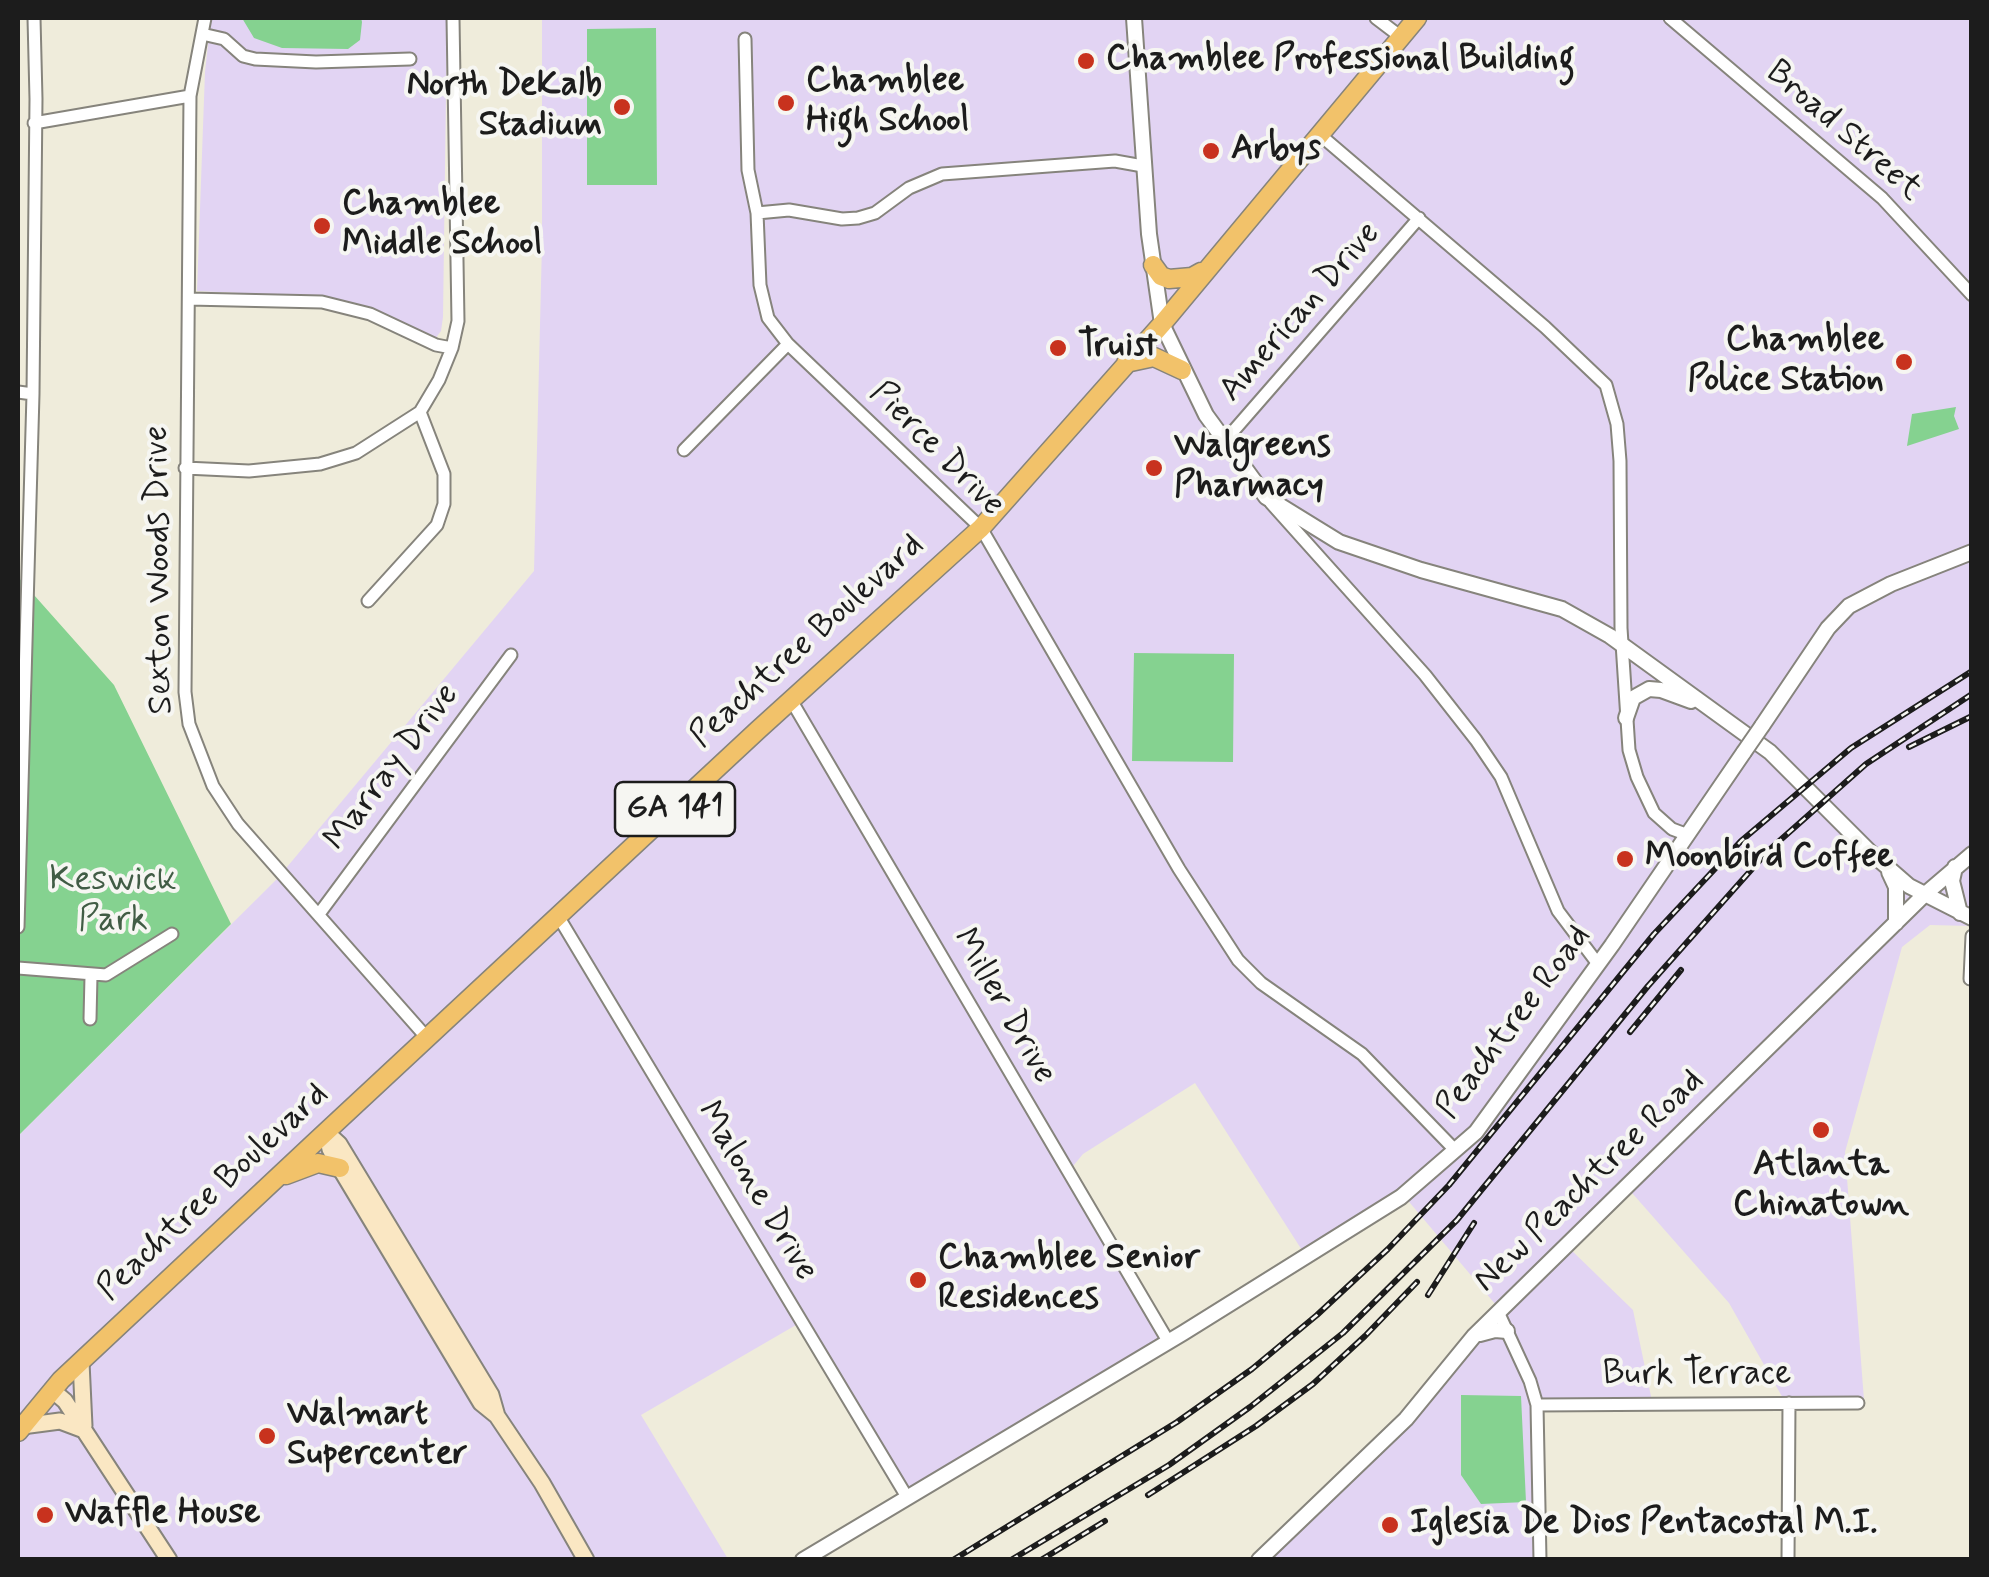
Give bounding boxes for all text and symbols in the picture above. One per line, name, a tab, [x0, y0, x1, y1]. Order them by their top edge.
place label: Chamblee Professional Building	[1106, 40, 1575, 82]
marker: Chamblee Professional Building	[1075, 50, 1097, 72]
street label: Broad Street	[1756, 53, 1930, 211]
place label: Chamblee High School	[806, 62, 969, 144]
place label: North DeKalb Stadium	[407, 66, 602, 148]
marker: Chamblee High School	[775, 92, 797, 114]
marker: North DeKalb Stadium	[611, 96, 633, 118]
place label: Arbys	[1231, 130, 1321, 172]
marker: Arbys	[1200, 140, 1222, 162]
place label: Chamblee Middle School	[342, 185, 542, 267]
street label: American Drive	[1211, 214, 1391, 412]
marker: Chamblee Middle School	[311, 215, 333, 237]
place label: Chamblee Police Station	[1687, 321, 1884, 403]
place label: Truist	[1078, 327, 1157, 369]
marker: Truist	[1047, 337, 1069, 359]
marker: Chamblee Police Station	[1893, 351, 1915, 373]
street label: Pierce Drive	[859, 373, 1013, 527]
street label: Sexton Woods Drive	[137, 425, 185, 715]
place label: Walgreens Pharmacy	[1174, 427, 1331, 509]
marker: Walgreens Pharmacy	[1143, 457, 1165, 479]
street label: Peachtree Boulevard	[682, 526, 934, 758]
street label: Marray Drive	[316, 676, 470, 860]
road number: GA 141	[615, 782, 735, 836]
place label: Moonbird Coffee	[1645, 838, 1893, 880]
marker: Moonbird Coffee	[1614, 848, 1636, 870]
park label: Keswick Park	[49, 861, 177, 943]
street label: Peachtree Road	[1428, 918, 1602, 1128]
street label: Miller Drive	[942, 922, 1064, 1092]
street label: New Peachtree Road	[1466, 1061, 1714, 1303]
street label: Peachtree Boulevard	[90, 1075, 338, 1311]
street label: Malone Drive	[686, 1095, 826, 1289]
marker: Atlanta Chinatown	[1810, 1119, 1832, 1141]
place label: Atlanta Chinatown	[1733, 1146, 1909, 1228]
place label: Chamblee Senior Residences	[938, 1239, 1200, 1321]
marker: Chamblee Senior Residences	[907, 1269, 929, 1291]
street label: Burk Terrace	[1602, 1355, 1792, 1397]
place label: Walmart Supercenter	[287, 1395, 467, 1477]
marker: Walmart Supercenter	[256, 1425, 278, 1447]
place label: Waffle House	[65, 1494, 260, 1536]
marker: Waffle House	[34, 1504, 56, 1526]
place label: Iglesia De Dios Pentacostal M.I.	[1410, 1504, 1878, 1546]
marker: Iglesia De Dios Pentacostal M.I.	[1379, 1514, 1401, 1536]

